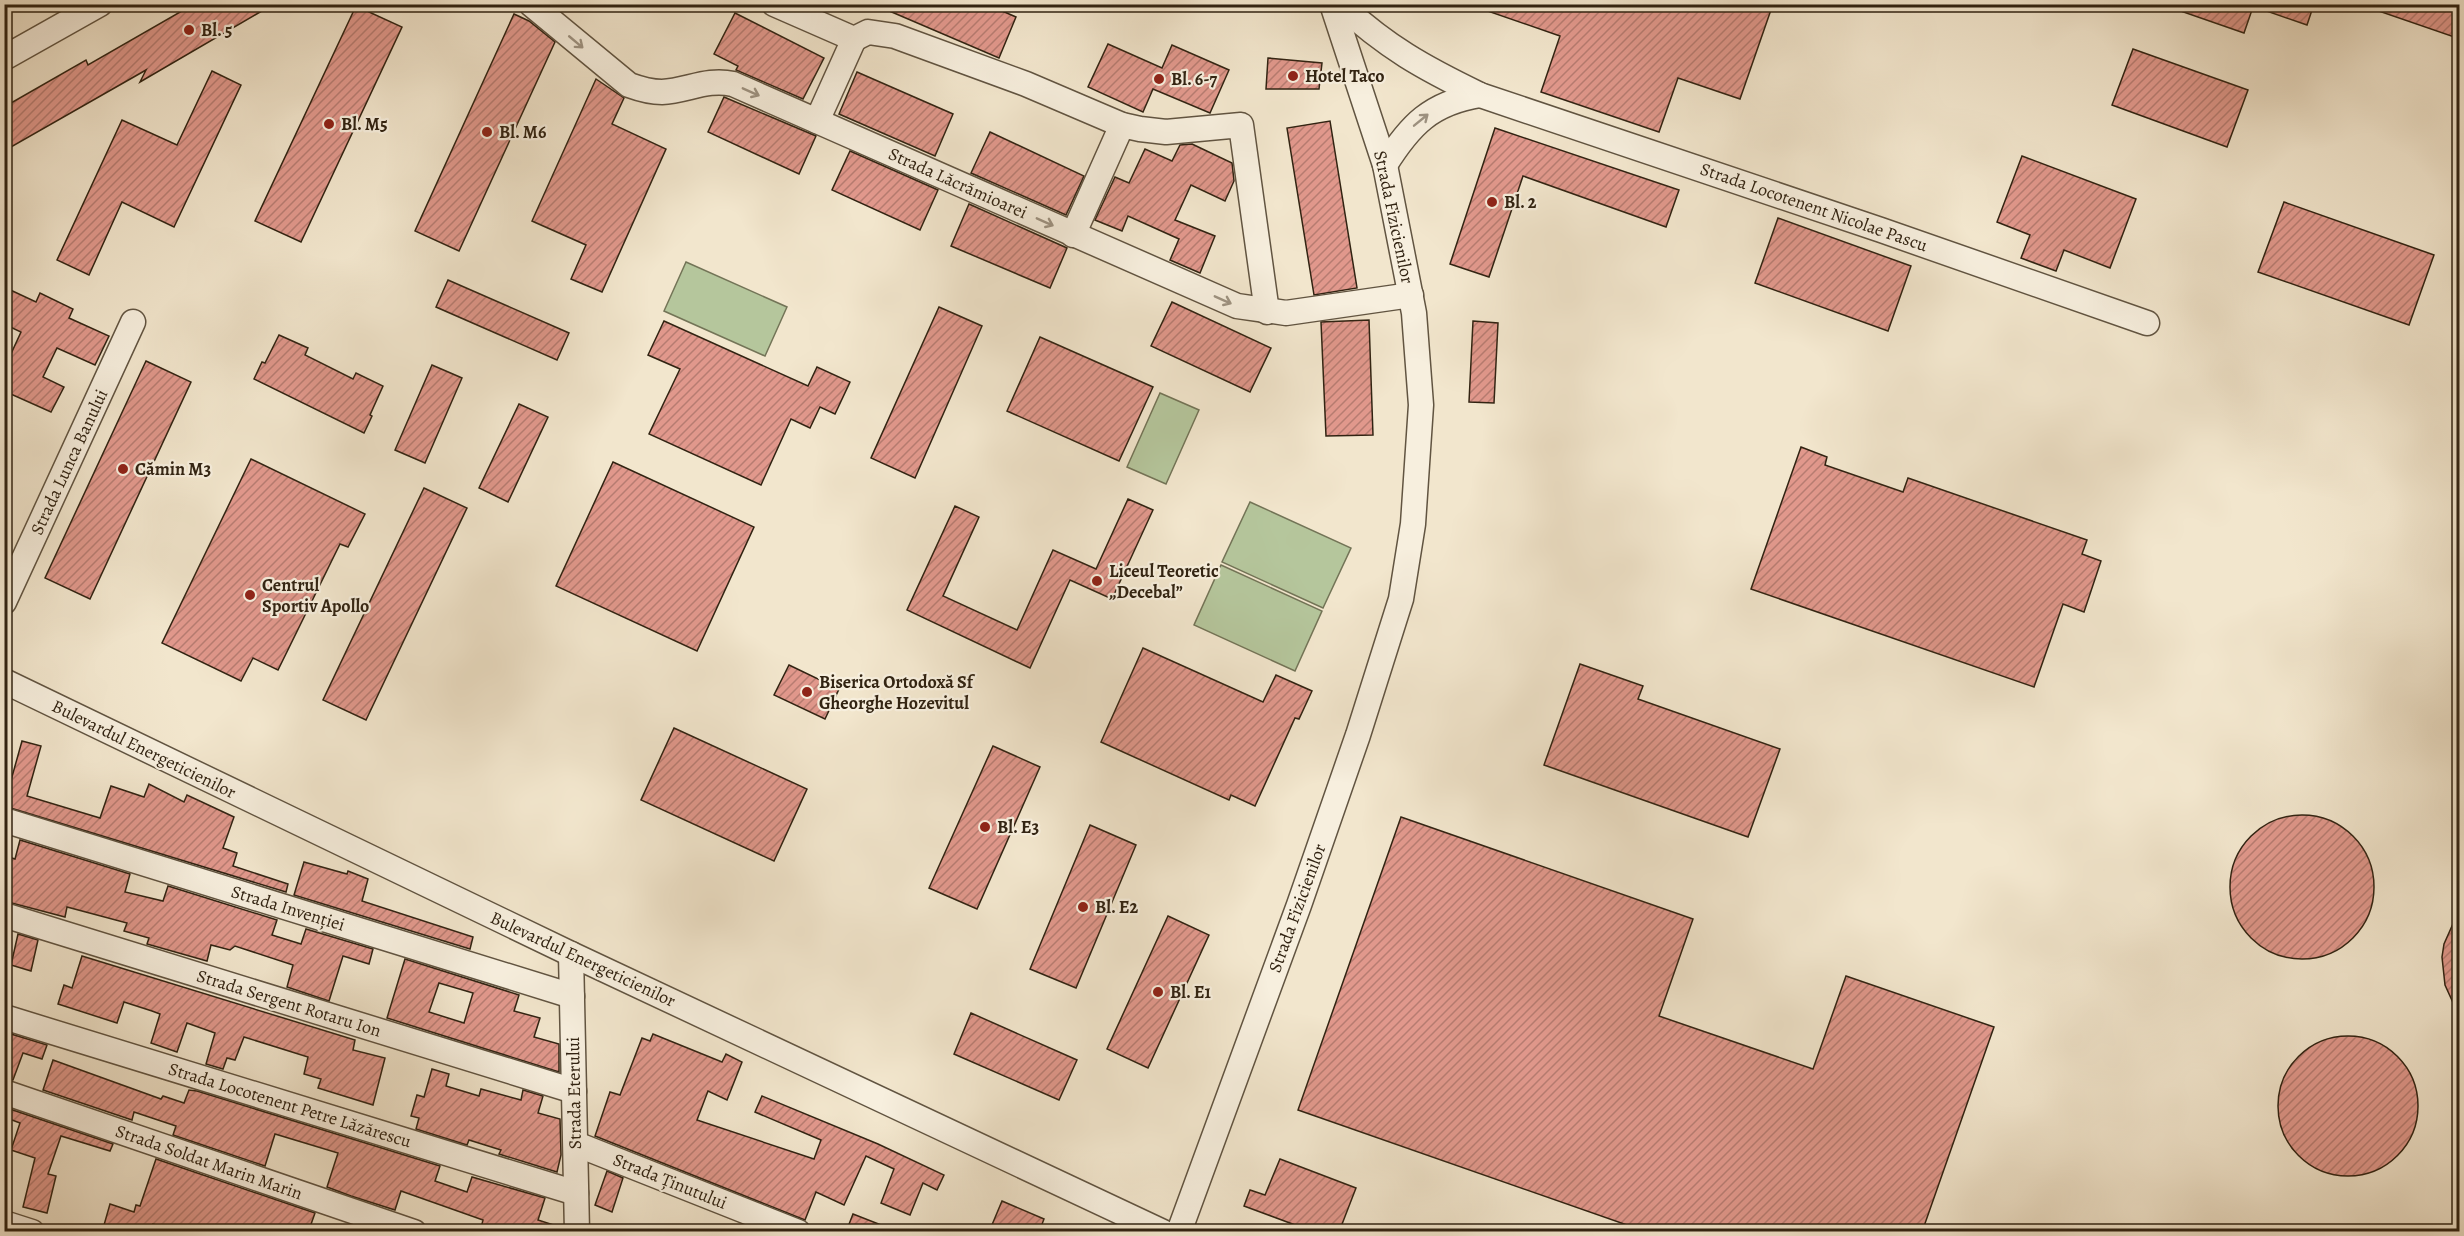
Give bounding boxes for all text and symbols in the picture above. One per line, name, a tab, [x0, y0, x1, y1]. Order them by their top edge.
place label: Bl. 5	[201, 18, 233, 42]
marker: Bl. 5	[182, 23, 196, 37]
one-way arrow	[568, 35, 583, 49]
place label: Hotel Taco	[1305, 64, 1384, 88]
place label: Bl. 6-7	[1171, 67, 1218, 91]
marker: Hotel Taco	[1286, 69, 1300, 83]
marker: Bl. 6-7	[1152, 72, 1166, 86]
one-way arrow	[742, 87, 760, 98]
place label: Bl. M5	[341, 112, 388, 136]
one-way arrow	[1413, 113, 1429, 126]
marker: Bl. M5	[322, 117, 336, 131]
place label: Bl. M6	[499, 120, 546, 144]
marker: Bl. M6	[480, 125, 494, 139]
street label: Strada Lăcrămioarei	[885, 142, 1031, 224]
street label: Strada Fizicienilor	[1368, 148, 1420, 286]
street label: Strada Locotenent Nicolae Pascu	[1697, 157, 1931, 257]
place label: Bl. 2	[1504, 190, 1537, 214]
marker: Bl. 2	[1485, 195, 1499, 209]
one-way arrow	[1035, 217, 1053, 228]
one-way arrow	[1214, 295, 1232, 306]
street label: Strada Lunca Banului	[25, 385, 113, 539]
place label: Cămin M3	[135, 457, 211, 481]
marker: Cămin M3	[116, 462, 130, 476]
place label: Liceul Teoretic „Decebal”	[1109, 559, 1219, 604]
place label: Centrul Sportiv Apollo	[262, 573, 369, 618]
marker: Liceul Teoretic „Decebal”	[1090, 574, 1104, 588]
marker: Centrul Sportiv Apollo	[243, 588, 257, 602]
place label: Biserica Ortodoxă Sf Gheorghe Hozevitul	[819, 670, 976, 715]
marker: Biserica Ortodoxă Sf Gheorghe Hozevitul	[800, 685, 814, 699]
street label: Bulevardul Energeticienilor	[48, 694, 240, 804]
place label: Bl. E3	[997, 815, 1039, 839]
marker: Bl. E3	[978, 820, 992, 834]
street label: Strada Fizicienilor	[1263, 840, 1331, 976]
street label: Strada Invenției	[228, 879, 348, 937]
place label: Bl. E2	[1095, 895, 1138, 919]
marker: Bl. E2	[1076, 900, 1090, 914]
street label: Bulevardul Energeticienilor	[486, 905, 680, 1013]
street label: Strada Sergent Rotaru Ion	[194, 964, 384, 1043]
place label: Bl. E1	[1170, 980, 1211, 1004]
marker: Bl. E1	[1151, 985, 1165, 999]
street label: Strada Eterului	[561, 1036, 587, 1150]
street label: Strada Locotenent Petre Lăzărescu	[166, 1057, 415, 1154]
street label: Strada Soldat Marin Marin	[112, 1119, 306, 1205]
street label: Strada Ținutului	[609, 1147, 731, 1215]

